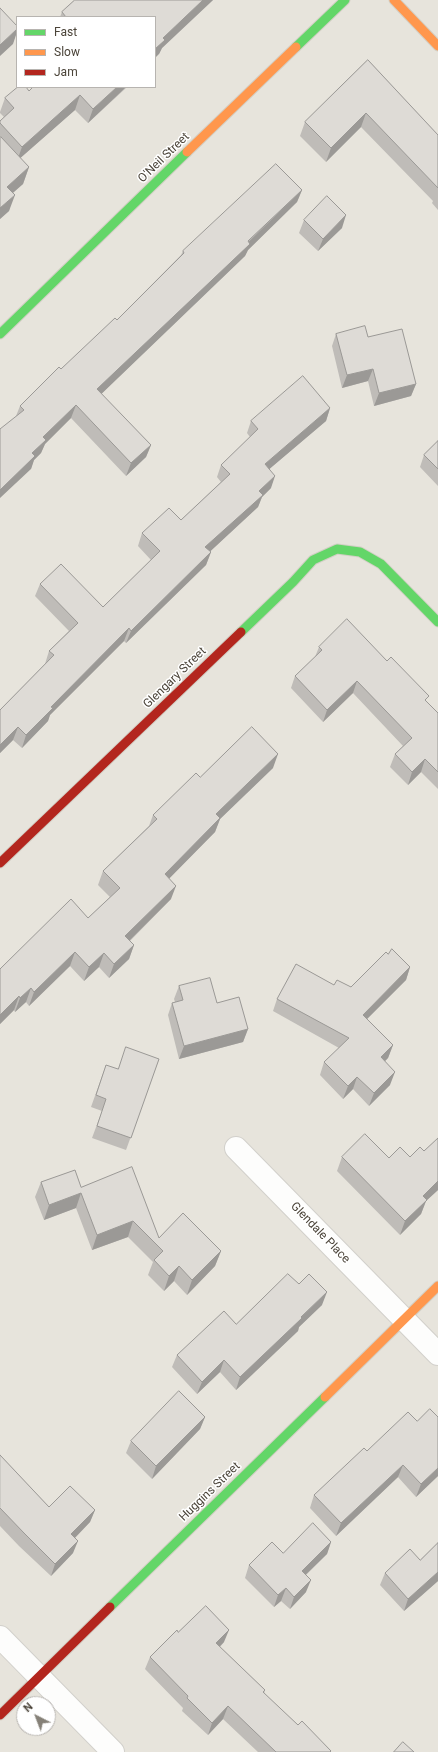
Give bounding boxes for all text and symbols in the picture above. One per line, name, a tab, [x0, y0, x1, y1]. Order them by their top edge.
legend	[16, 16, 156, 88]
text: Fast	[54, 25, 77, 39]
text: Slow	[54, 45, 80, 59]
text: Jam	[54, 65, 78, 79]
street label: O'Neil Street	[135, 130, 193, 186]
street label: Glengary Street	[141, 644, 209, 712]
street label: Glendale Place	[287, 1199, 353, 1267]
street label: Huggins Street	[177, 1459, 243, 1525]
north arrow	[16, 1696, 56, 1736]
text: N	[21, 1700, 36, 1715]

